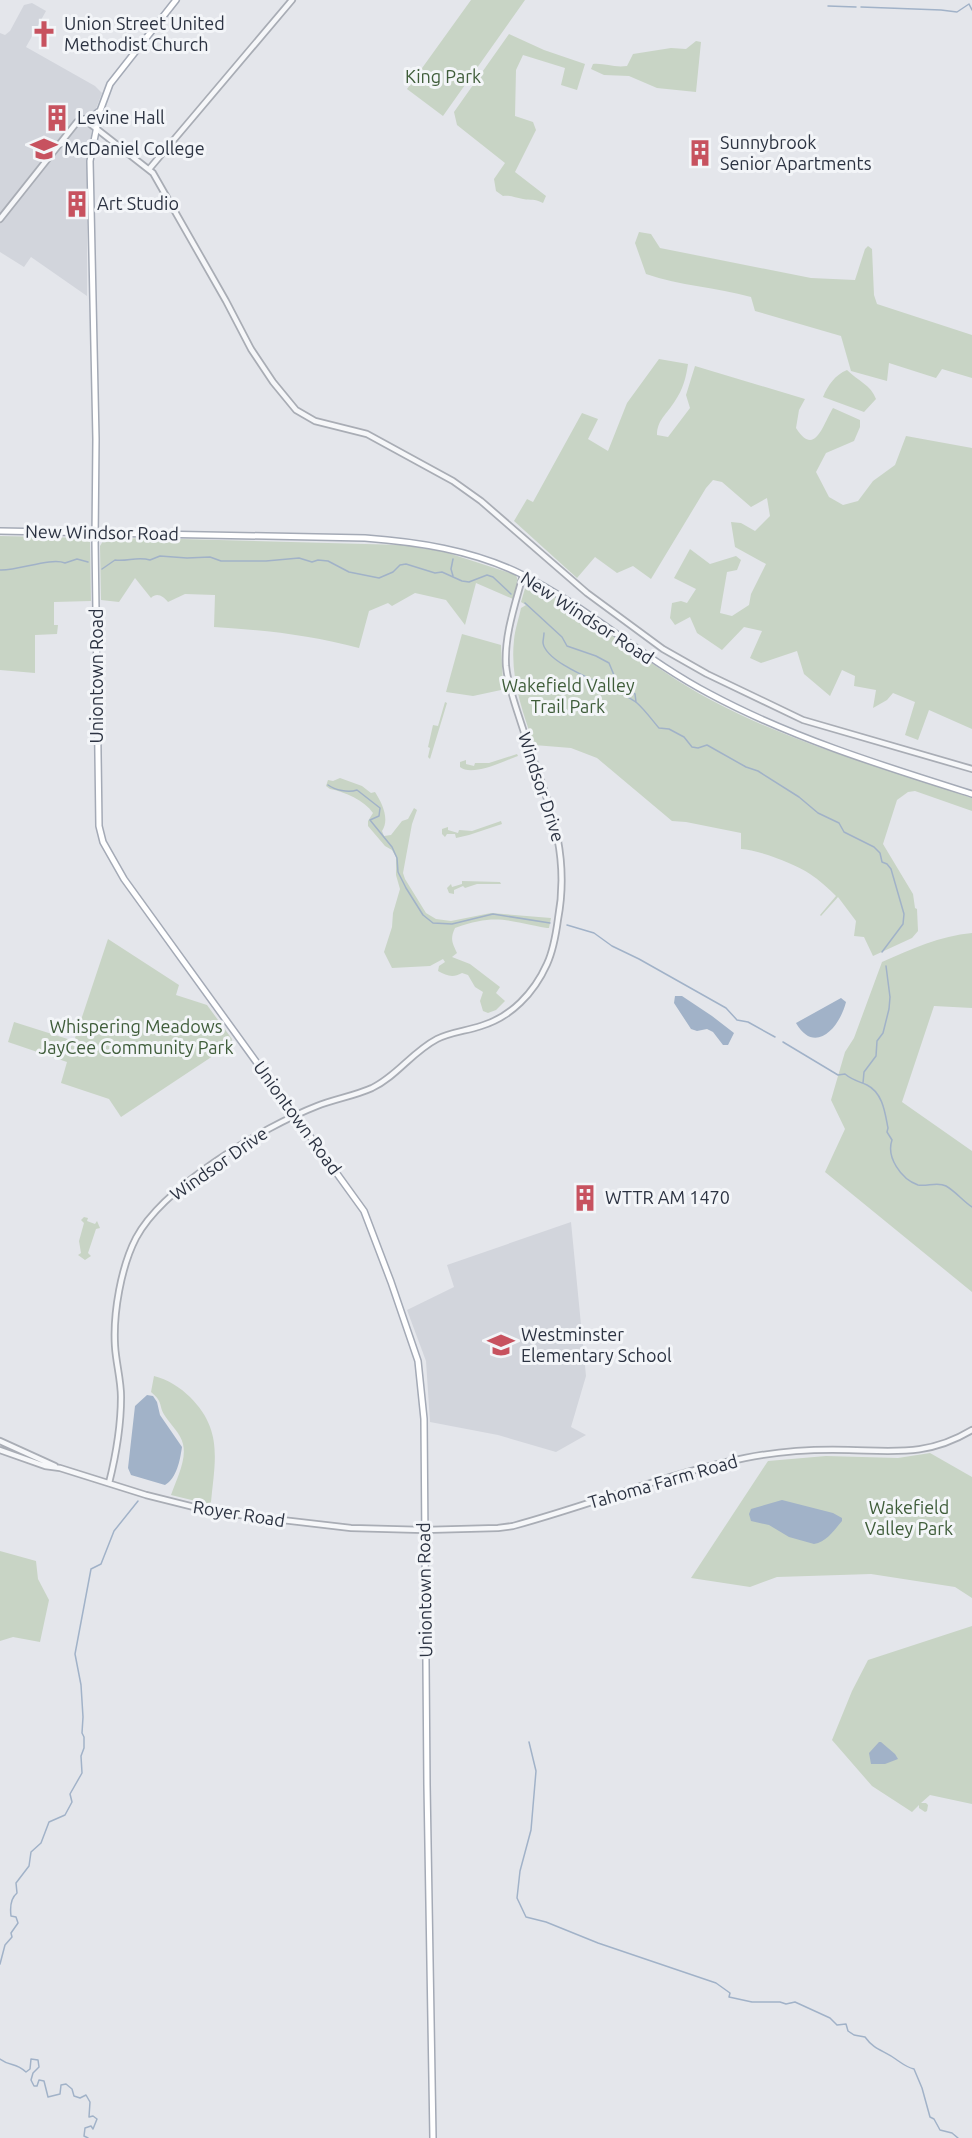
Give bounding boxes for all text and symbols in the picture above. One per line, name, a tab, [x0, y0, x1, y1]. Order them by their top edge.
place label: Union Street United Methodist Church	[64, 13, 225, 54]
church icon: Union Street United Methodist Church	[29, 19, 59, 49]
park label: King Park	[405, 66, 481, 86]
building icon: Levine Hall	[42, 103, 72, 133]
place label: Levine Hall	[77, 107, 165, 127]
place label: Sunnybrook Senior Apartments	[720, 132, 872, 173]
school or university icon: McDaniel College	[29, 134, 59, 164]
place label: McDaniel College	[64, 138, 205, 158]
building icon: Sunnybrook Senior Apartments	[685, 138, 715, 168]
building icon: Art Studio	[62, 189, 92, 219]
place label: Art Studio	[97, 193, 179, 213]
street label: New Windsor Road	[25, 521, 179, 543]
street label: New Windsor Road	[518, 567, 658, 667]
street label: Uniontown Road	[86, 608, 106, 744]
park label: Wakefield Valley Trail Park	[501, 675, 635, 716]
street label: Windsor Drive	[515, 729, 569, 844]
park label: Whispering Meadows JayCee Community Park	[39, 1016, 233, 1057]
street label: Uniontown Road	[250, 1057, 346, 1178]
street label: Windsor Drive	[166, 1122, 271, 1204]
building icon: WTTR AM 1470	[570, 1183, 600, 1213]
place label: WTTR AM 1470	[605, 1187, 730, 1207]
place label: Westminster Elementary School	[521, 1324, 672, 1365]
school or university icon: Westminster Elementary School	[486, 1330, 516, 1360]
street label: Tahoma Farm Road	[586, 1450, 740, 1512]
street label: Royer Road	[192, 1496, 286, 1530]
park label: Wakefield Valley Park	[865, 1497, 953, 1538]
street label: Uniontown Road	[413, 1522, 435, 1658]

